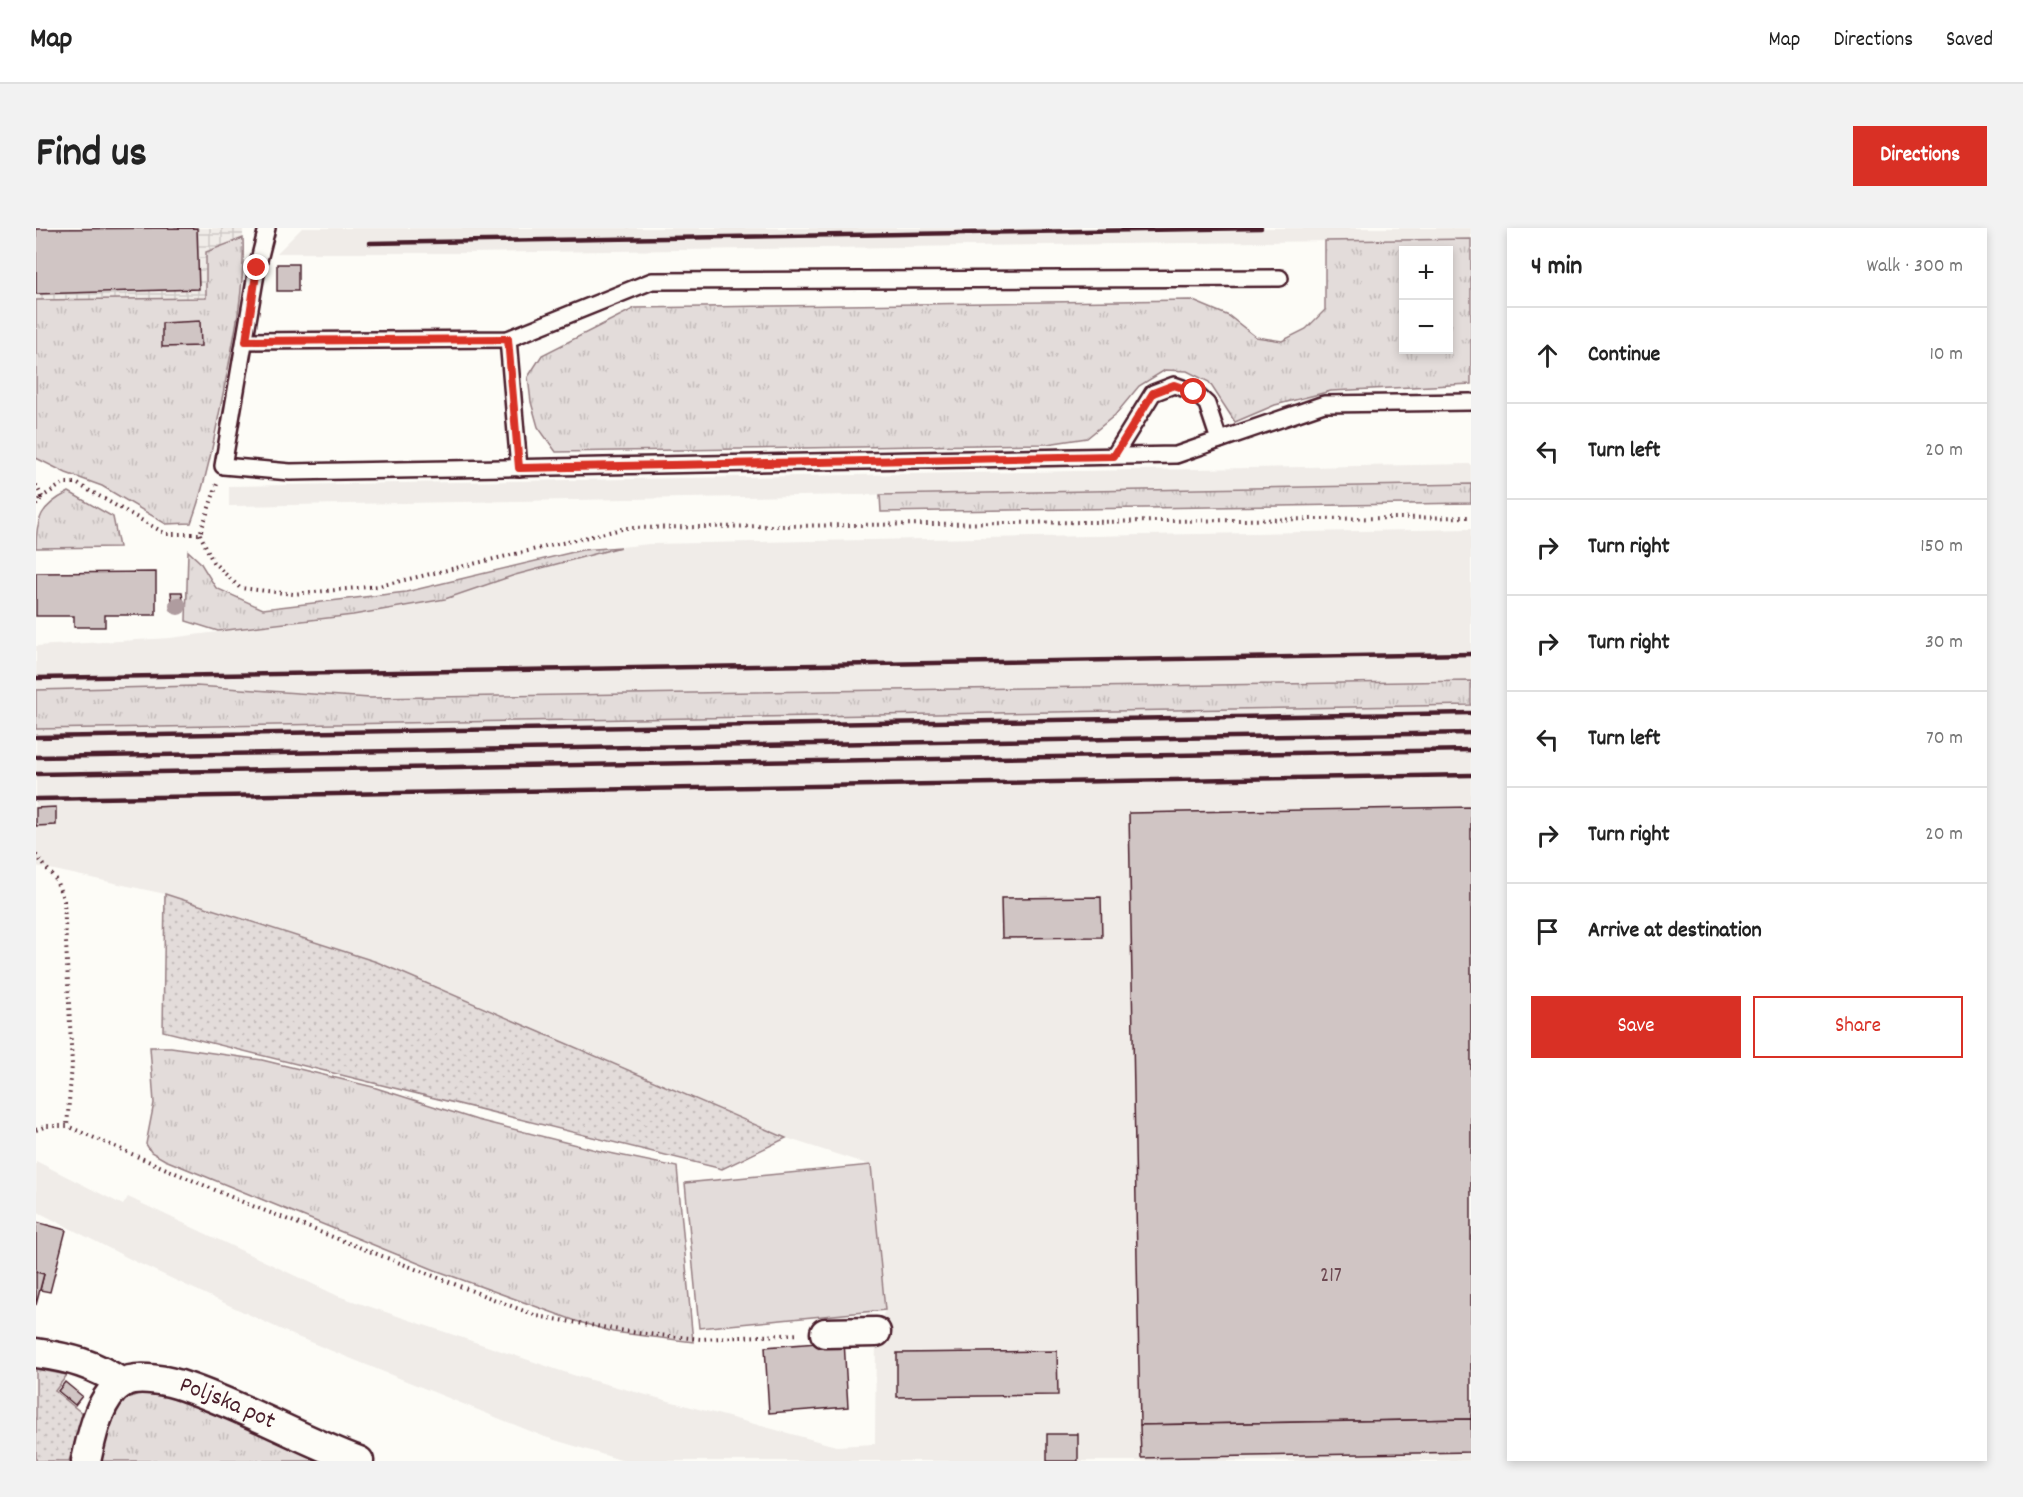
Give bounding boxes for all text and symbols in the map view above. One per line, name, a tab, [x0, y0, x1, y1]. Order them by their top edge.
text: Map	[30, 21, 72, 61]
text: Map	[1769, 26, 1800, 56]
text: Directions	[1833, 26, 1913, 56]
text: Saved	[1946, 26, 1993, 56]
text: Find us	[36, 126, 147, 186]
button: Directions	[1853, 126, 1987, 186]
map controls	[1399, 246, 1453, 354]
button: +	[1399, 246, 1453, 300]
text: 4 min	[1531, 249, 1582, 286]
text: Walk · 300 m	[1866, 253, 1963, 281]
route end	[243, 254, 269, 280]
button: −	[1399, 300, 1453, 354]
icon: ahead	[1531, 339, 1564, 372]
text: Continue	[1588, 340, 1660, 371]
text: 10 m	[1929, 341, 1963, 369]
route start	[1180, 378, 1206, 404]
icon: left	[1531, 435, 1564, 468]
text: Turn left	[1588, 436, 1660, 467]
text: 20 m	[1925, 437, 1963, 465]
icon: right	[1531, 531, 1564, 564]
text: Turn right	[1588, 532, 1670, 563]
text: 150 m	[1920, 533, 1963, 561]
icon: right	[1531, 627, 1564, 660]
text: Turn right	[1588, 628, 1670, 659]
text: 30 m	[1925, 629, 1963, 657]
icon: left	[1531, 723, 1564, 756]
text: Turn left	[1588, 724, 1660, 755]
text: 70 m	[1926, 725, 1963, 753]
icon: right	[1531, 819, 1564, 852]
text: Turn right	[1588, 820, 1670, 851]
text: 20 m	[1925, 821, 1963, 849]
icon: arrive	[1531, 915, 1564, 948]
text: Arrive at destination	[1588, 916, 1762, 947]
button: Save	[1531, 996, 1741, 1058]
button: Share	[1753, 996, 1963, 1058]
house number: 217	[1320, 1262, 1342, 1292]
street label: Poljska pot	[174, 1369, 281, 1439]

